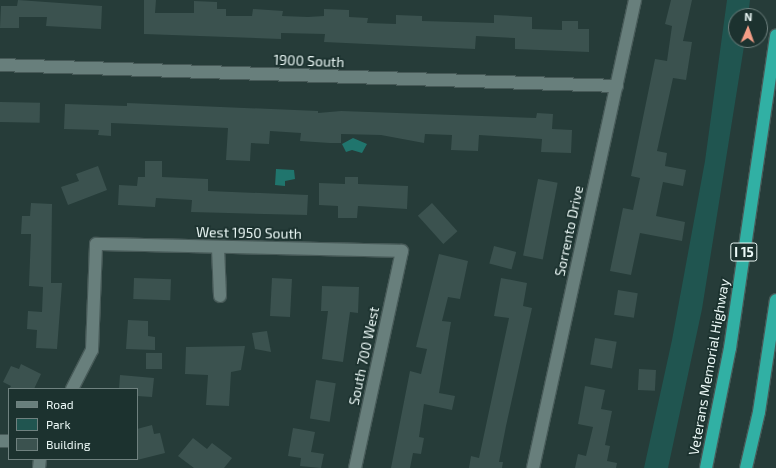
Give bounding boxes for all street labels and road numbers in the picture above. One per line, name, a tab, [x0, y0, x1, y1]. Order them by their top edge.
street label: 1900 South	[273, 51, 345, 71]
street label: Sorrento Drive	[551, 184, 587, 278]
street label: West 1950 South	[196, 224, 302, 242]
road number: I 15	[730, 241, 758, 263]
street label: Veterans Memorial Highway	[685, 277, 733, 457]
street label: South 700 West	[345, 305, 383, 407]

